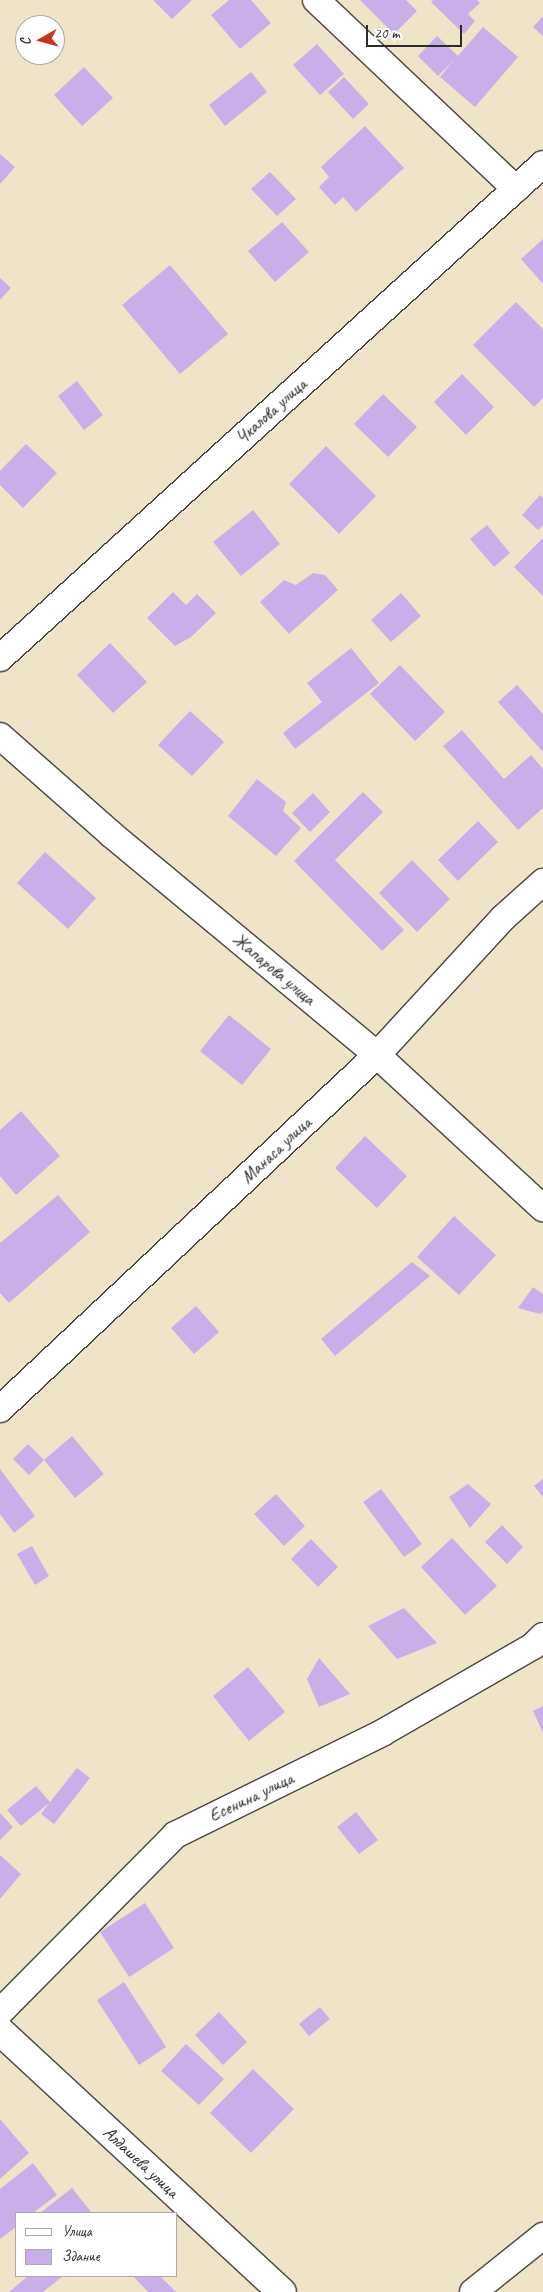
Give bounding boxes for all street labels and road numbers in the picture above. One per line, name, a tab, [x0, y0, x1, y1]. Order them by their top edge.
street label: Чкалова улица	[231, 374, 311, 448]
street label: Жапарова улица	[228, 928, 320, 1010]
street label: Манаса улица	[236, 1112, 316, 1188]
street label: Есенина улица	[205, 1767, 297, 1827]
street label: Алдашева улица	[98, 2121, 184, 2203]

